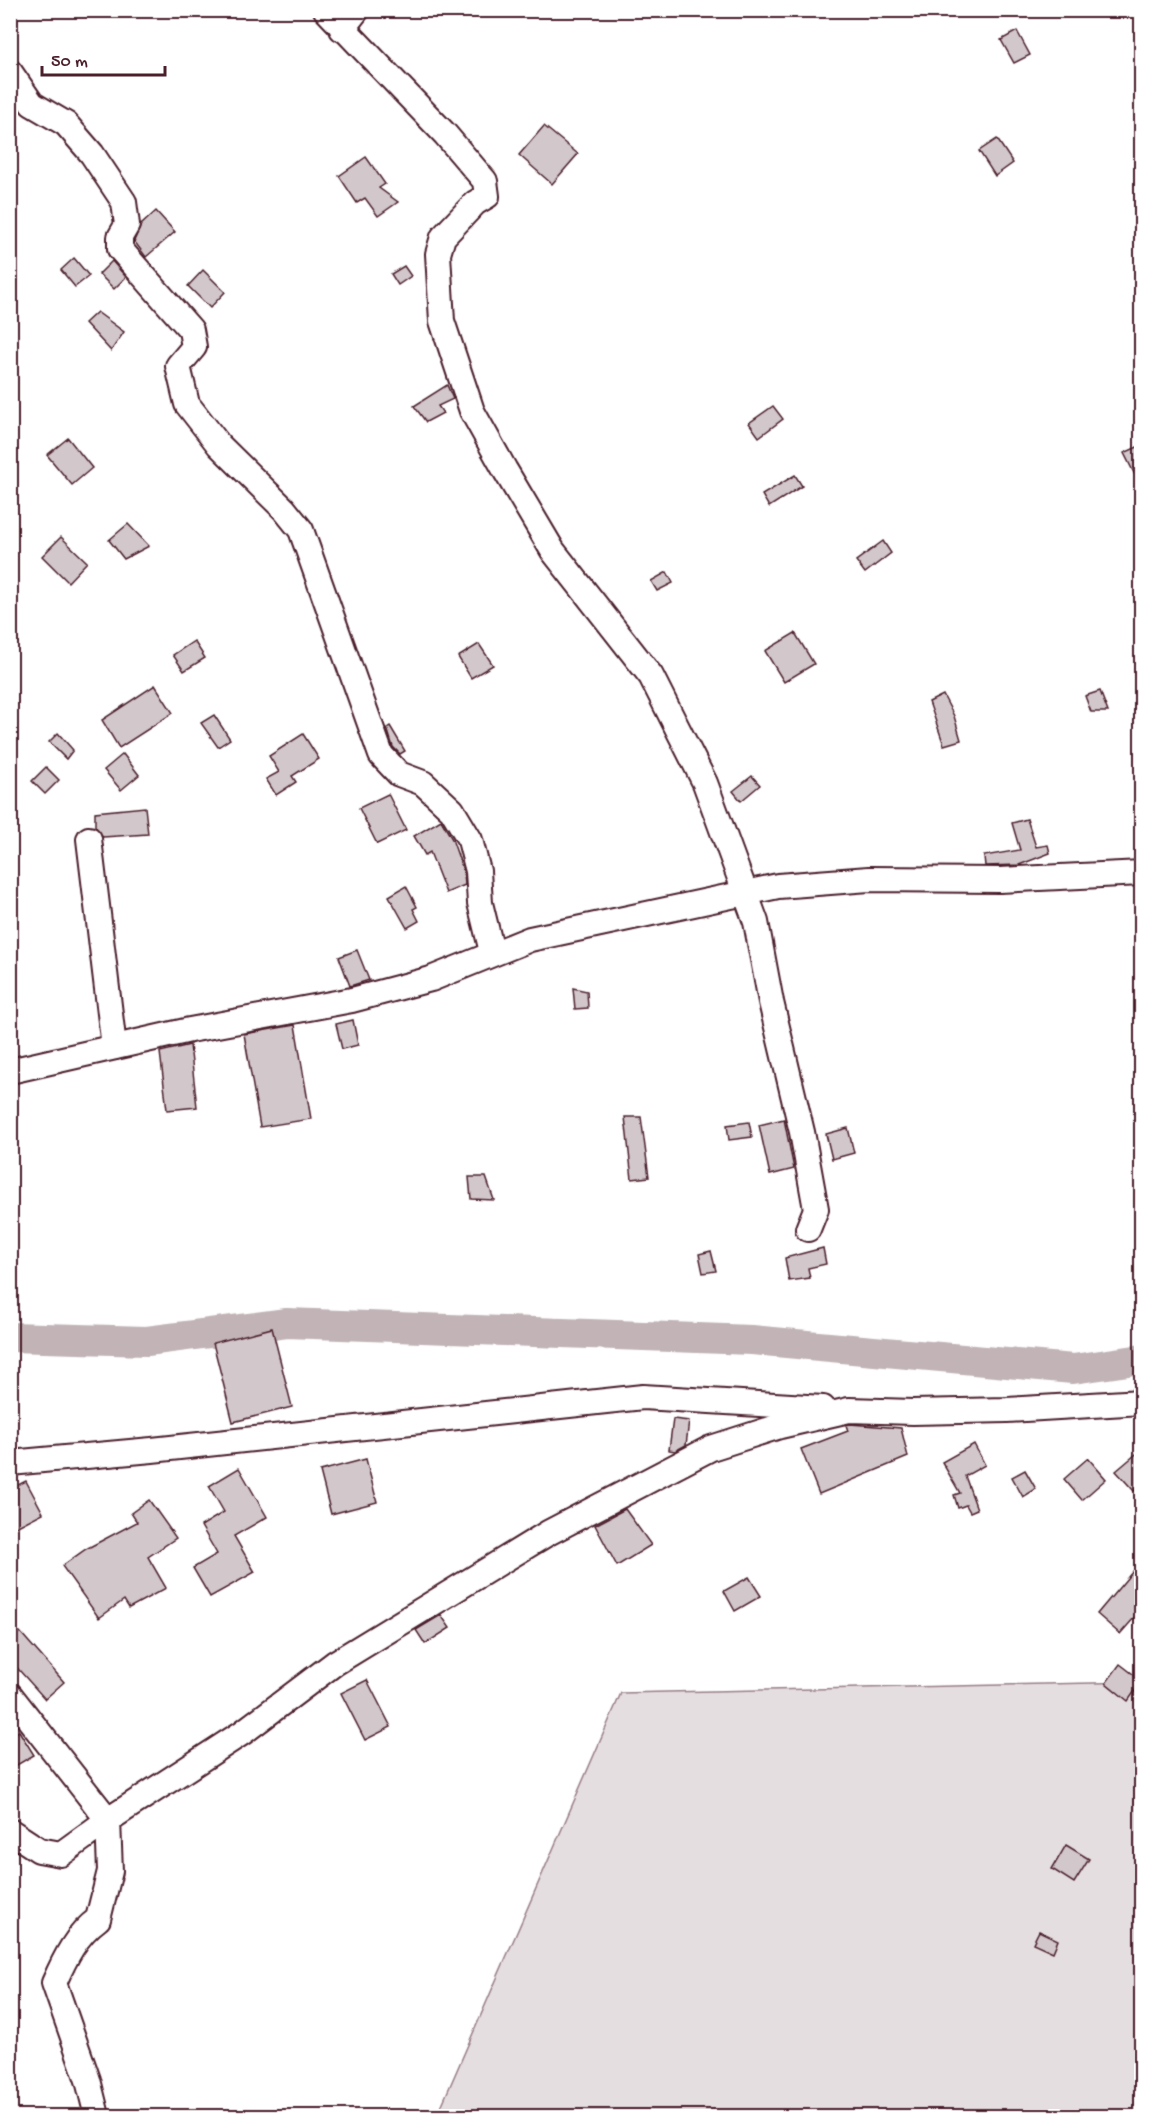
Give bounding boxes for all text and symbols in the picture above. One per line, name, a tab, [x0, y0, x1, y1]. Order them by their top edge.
scale bar	[42, 39, 165, 77]
text: 50 m	[51, 52, 88, 73]

